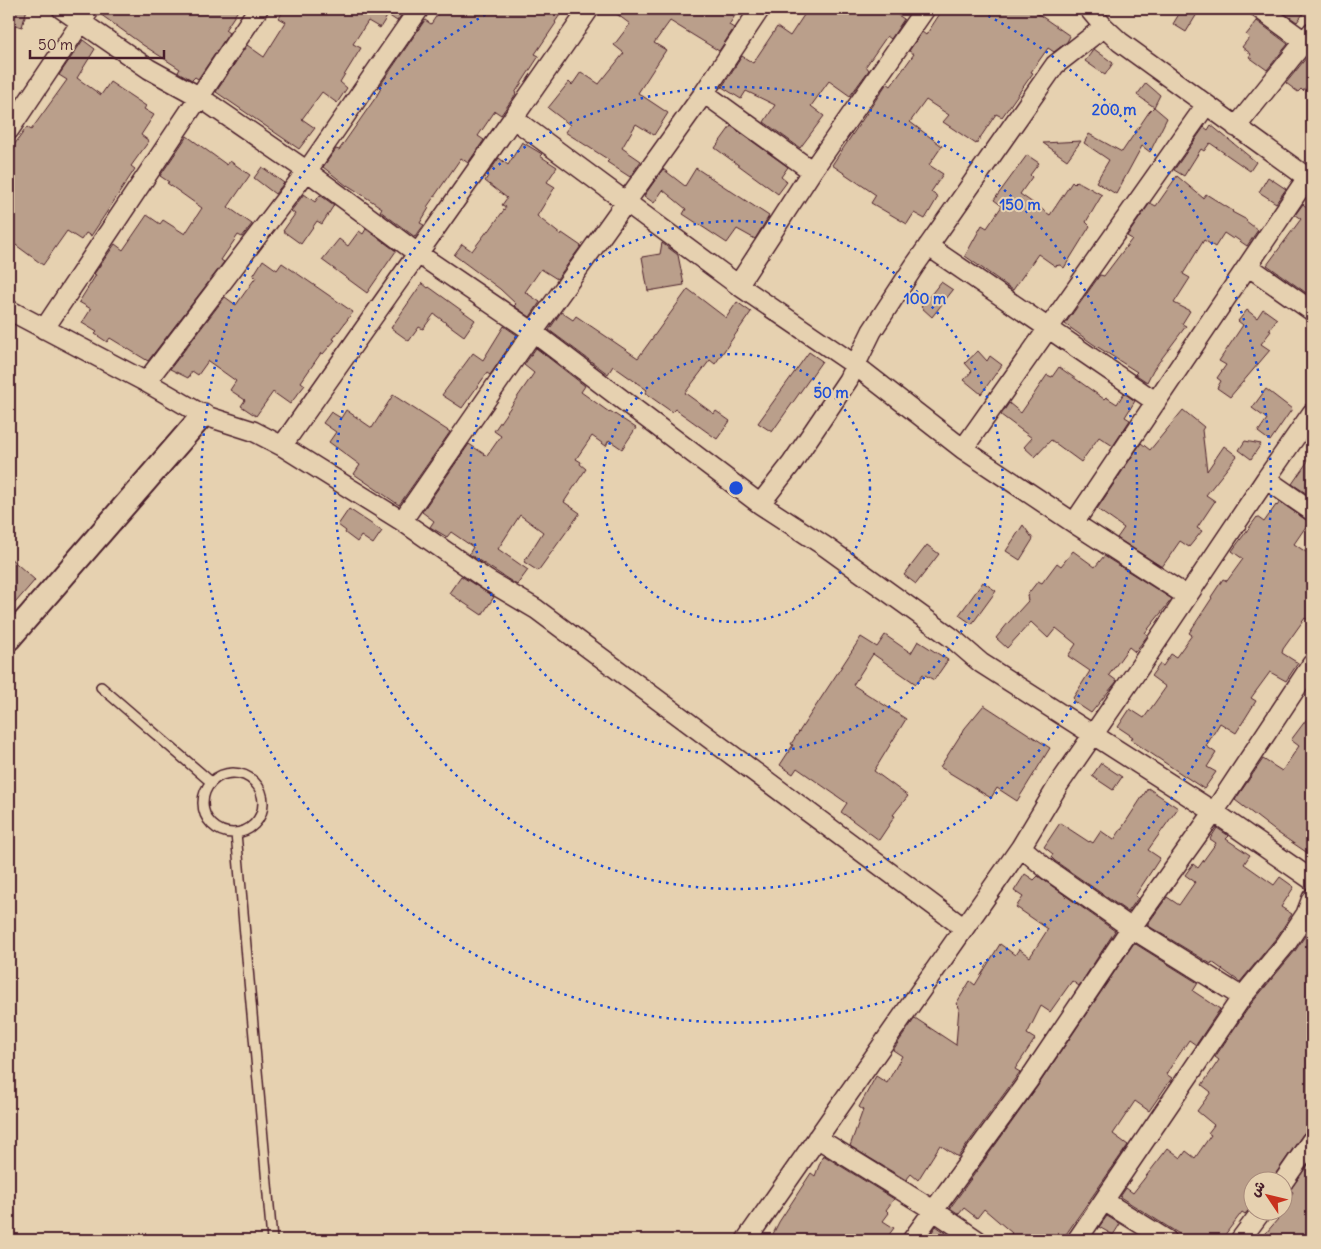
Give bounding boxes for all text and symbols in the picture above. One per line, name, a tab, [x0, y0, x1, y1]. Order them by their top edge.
scale bar	[30, 28, 164, 60]
text: 50 m	[38, 35, 73, 54]
text: 200 m	[1092, 100, 1136, 119]
text: 150 m	[999, 195, 1041, 214]
text: 100 m	[904, 289, 946, 308]
text: 50 m	[813, 383, 849, 402]
centre of rings	[727, 479, 745, 497]
north arrow	[1244, 1172, 1294, 1222]
text: ش	[1246, 1177, 1269, 1200]

